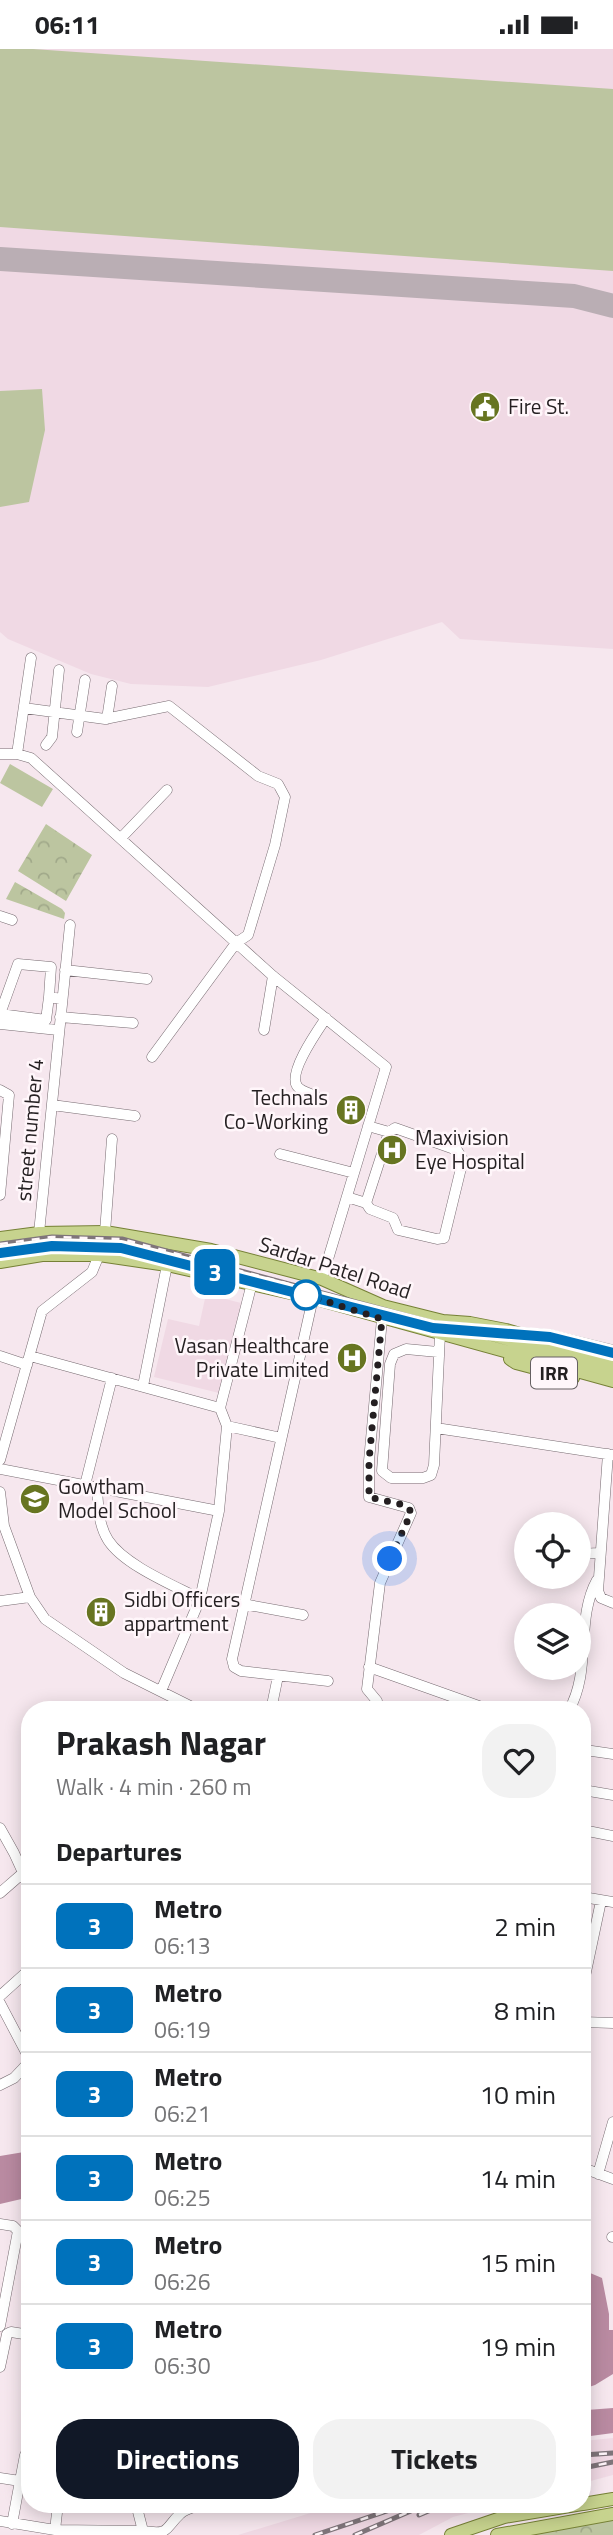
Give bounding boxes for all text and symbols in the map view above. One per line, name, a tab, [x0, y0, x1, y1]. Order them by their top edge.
text: 06:11	[35, 5, 100, 44]
public building icon: Fire St.	[468, 390, 502, 424]
place label: Fire St.	[508, 390, 569, 422]
street label: street number 4	[7, 1057, 51, 1202]
place label: Technals Co-Working	[224, 1081, 328, 1137]
building icon: Technals Co-Working	[334, 1093, 368, 1127]
place label: Maxivision Eye Hospital	[415, 1121, 525, 1177]
hospital icon: Maxivision Eye Hospital	[375, 1133, 409, 1167]
street label: Sardar Patel Road	[255, 1227, 415, 1307]
line badge: 3	[192, 1249, 238, 1295]
text: 3	[208, 1254, 222, 1290]
unlabelled marker	[291, 1280, 321, 1310]
place label: Vasan Healthcare Private Limited	[175, 1329, 329, 1385]
hospital icon: Vasan Healthcare Private Limited	[335, 1341, 369, 1375]
road number: IRR	[531, 1357, 577, 1389]
place label: Gowtham Model School	[58, 1470, 177, 1526]
school or university icon: Gowtham Model School	[18, 1482, 52, 1516]
map controls	[514, 1512, 591, 1680]
button: locate	[514, 1512, 591, 1589]
your location	[372, 1541, 407, 1576]
place label: Sidbi Officers appartment	[124, 1583, 240, 1639]
building icon: Sidbi Officers appartment	[84, 1595, 118, 1629]
button: layers	[514, 1603, 591, 1680]
text: Prakash Nagar	[56, 1718, 266, 1768]
button: heart	[482, 1724, 556, 1798]
text: Walk · 4 min · 260 m	[56, 1769, 252, 1804]
text: Departures	[56, 1832, 182, 1871]
text: Metro	[154, 1889, 222, 1928]
text: 2 min	[494, 1907, 556, 1946]
text: 3	[88, 1908, 101, 1944]
text: 06:13	[154, 1928, 211, 1963]
text: Metro	[154, 1973, 222, 2012]
text: 8 min	[494, 1991, 556, 2030]
text: 3	[88, 1992, 101, 2028]
text: 06:19	[154, 2012, 211, 2047]
text: Metro	[154, 2057, 222, 2096]
text: 10 min	[480, 2075, 556, 2114]
text: 3	[88, 2076, 101, 2112]
text: 06:21	[154, 2096, 211, 2131]
text: Metro	[154, 2141, 222, 2180]
text: 14 min	[480, 2159, 556, 2198]
text: 3	[88, 2160, 101, 2196]
text: 06:25	[154, 2180, 211, 2215]
text: Metro	[154, 2225, 222, 2264]
text: 15 min	[480, 2243, 556, 2282]
text: 3	[88, 2244, 101, 2280]
text: 06:26	[154, 2264, 211, 2299]
text: Metro	[154, 2309, 222, 2348]
text: 19 min	[480, 2327, 556, 2366]
text: 3	[88, 2328, 101, 2364]
text: 06:30	[154, 2348, 211, 2383]
button: Directions	[56, 2419, 299, 2499]
button: Tickets	[313, 2419, 556, 2499]

